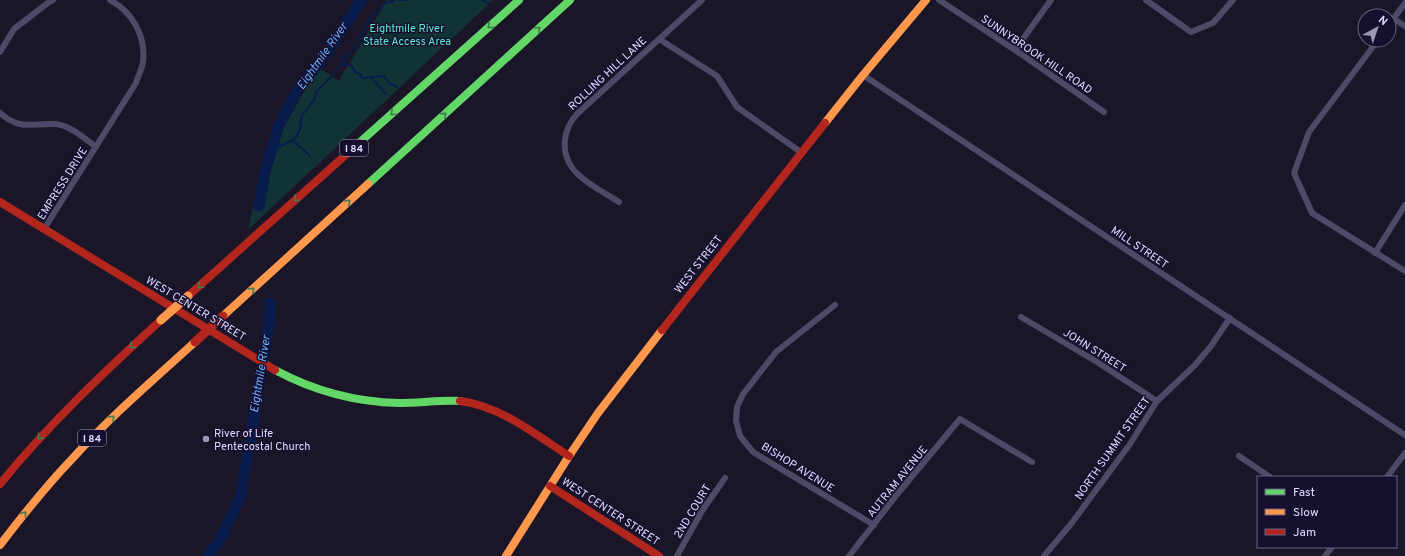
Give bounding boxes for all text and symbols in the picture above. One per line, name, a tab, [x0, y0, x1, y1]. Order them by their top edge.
north arrow	[1357, 8, 1397, 48]
street label: SUNNYBROOK HILL ROAD	[978, 12, 1095, 97]
text: N	[1375, 13, 1390, 29]
water label: Eightmile River	[294, 19, 353, 93]
one-way arrow	[487, 21, 495, 29]
park label: Eightmile River State Access Area	[363, 22, 451, 49]
one-way arrow	[533, 27, 540, 34]
street label: ROLLING HILL LANE	[566, 34, 650, 114]
one-way arrow	[391, 108, 398, 115]
one-way arrow	[439, 112, 447, 119]
road number: I 84	[340, 140, 368, 156]
street label: EMPRESS DRIVE	[35, 145, 91, 223]
one-way arrow	[294, 195, 301, 202]
one-way arrow	[343, 199, 351, 207]
street label: MILL STREET	[1108, 224, 1171, 272]
street label: WEST STREET	[672, 233, 726, 297]
street label: WEST CENTER STREET	[143, 273, 248, 344]
one-way arrow	[197, 281, 204, 288]
one-way arrow	[247, 287, 255, 294]
street label: JOHN STREET	[1060, 326, 1129, 376]
water label: Eightmile River	[247, 333, 275, 414]
one-way arrow	[130, 341, 137, 348]
street label: NORTH SUMMIT STREET	[1072, 394, 1154, 503]
one-way arrow	[107, 416, 115, 423]
place label: River of Life Pentecostal Church	[214, 427, 310, 454]
road number: I 84	[78, 430, 106, 446]
one-way arrow	[37, 432, 44, 440]
marker: River of Life Pentecostal Church	[201, 434, 211, 444]
street label: BISHOP AVENUE	[758, 440, 837, 496]
street label: AUTRAM AVENUE	[865, 443, 931, 520]
street label: WEST CENTER STREET	[559, 475, 662, 549]
legend	[1257, 476, 1397, 548]
street label: 2ND COURT	[671, 482, 714, 541]
text: Fast	[1293, 485, 1315, 501]
text: Slow	[1293, 505, 1319, 521]
one-way arrow	[19, 512, 26, 519]
text: Jam	[1293, 525, 1316, 541]

